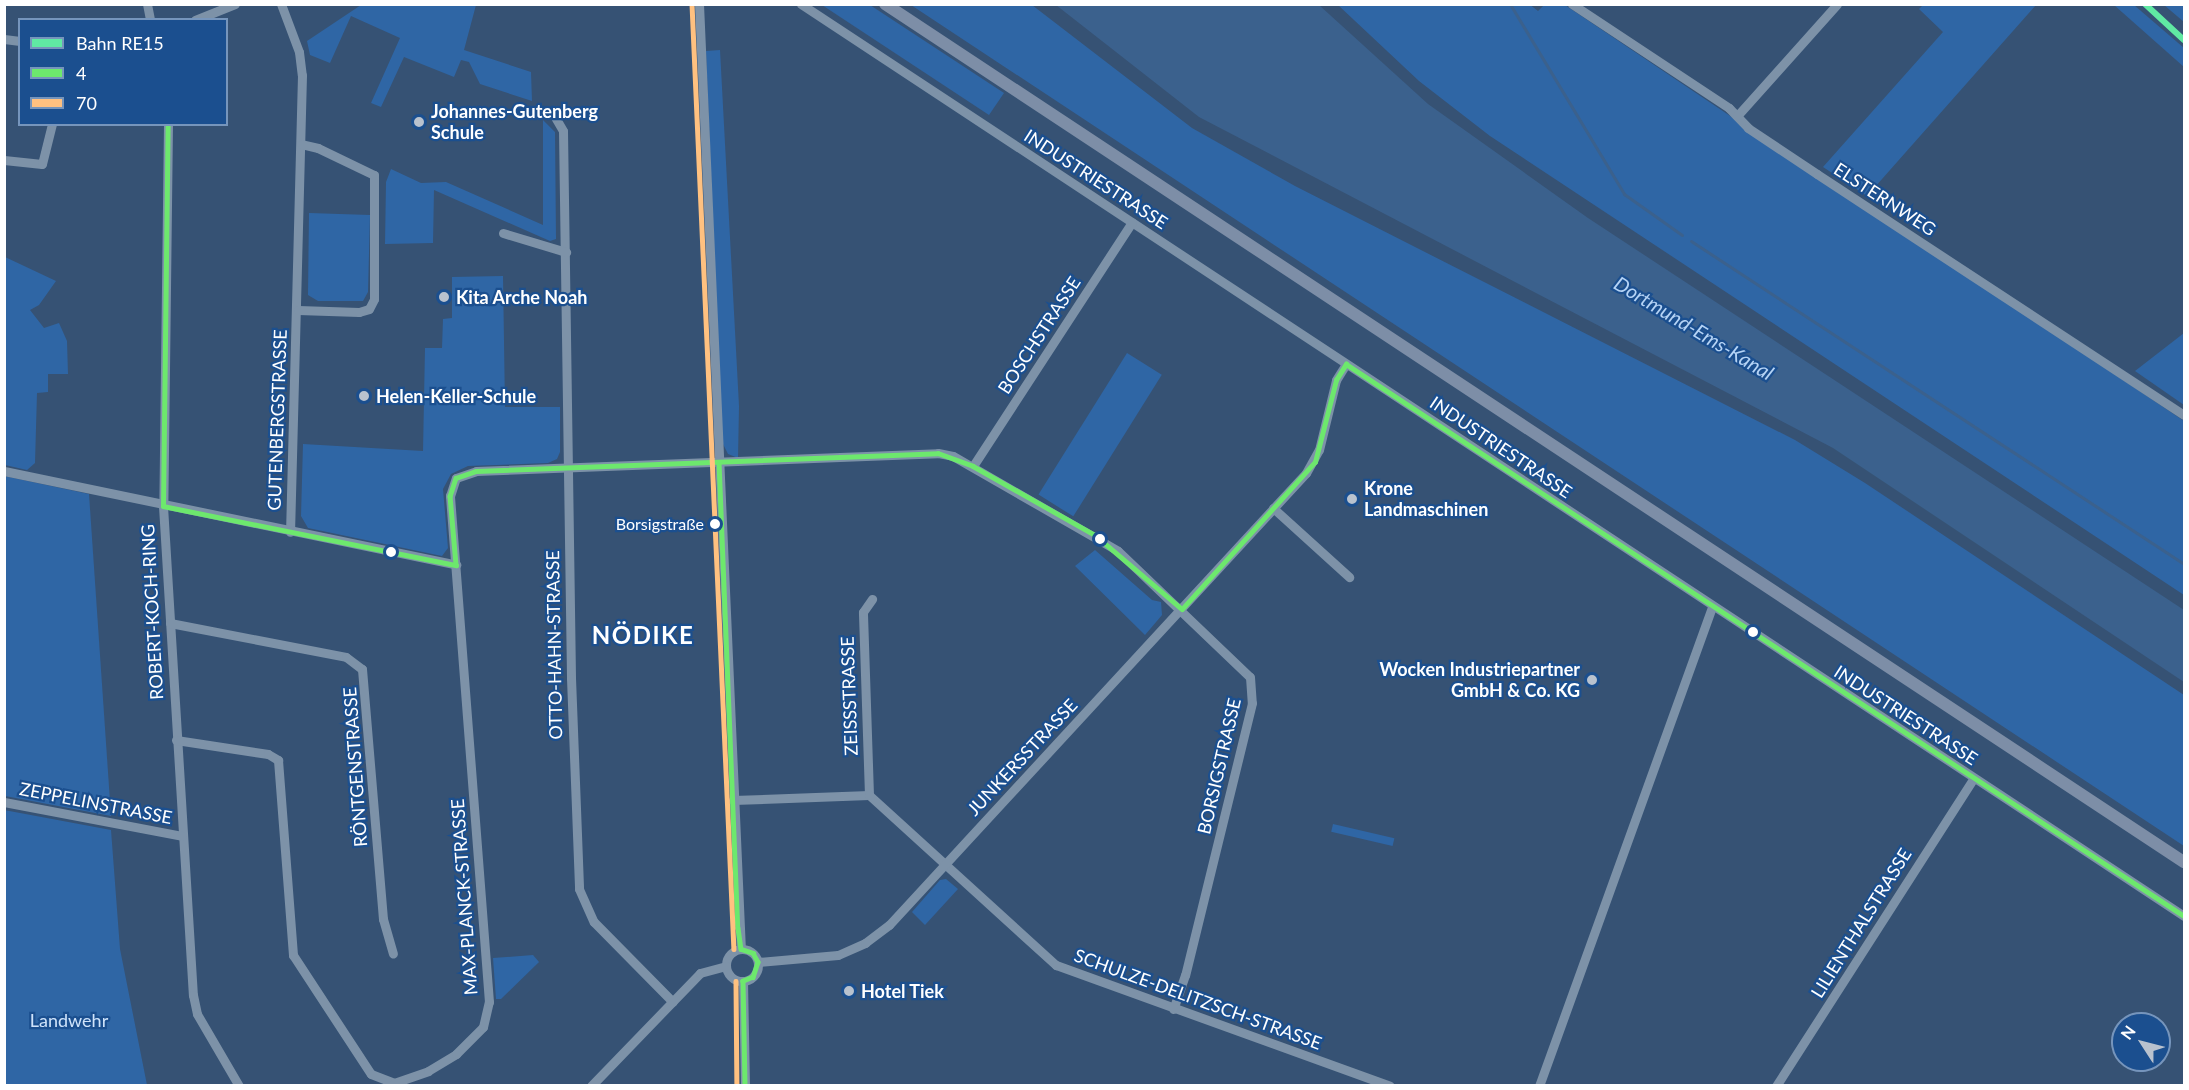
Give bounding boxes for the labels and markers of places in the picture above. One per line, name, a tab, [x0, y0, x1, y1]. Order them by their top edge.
place label: Johannes-Gutenberg Schule	[431, 101, 598, 144]
marker: Johannes-Gutenberg Schule	[412, 115, 426, 129]
place label: Kita Arche Noah	[456, 286, 588, 308]
marker: Kita Arche Noah	[437, 290, 451, 304]
place label: Helen-Keller-Schule	[376, 385, 536, 407]
marker: Helen-Keller-Schule	[357, 389, 371, 403]
place label: Krone Landmaschinen	[1364, 478, 1488, 520]
marker: Krone Landmaschinen	[1345, 492, 1359, 506]
place label: Borsigstraße	[616, 514, 704, 534]
marker: Borsigstraße	[709, 518, 721, 530]
unlabelled marker	[1094, 533, 1106, 545]
unlabelled marker	[385, 546, 397, 558]
unlabelled marker	[1747, 626, 1759, 638]
place label: Wocken Industriepartner GmbH & Co. KG	[1379, 659, 1580, 702]
marker: Wocken Industriepartner GmbH & Co. KG	[1585, 673, 1599, 687]
place label: Hotel Tiek	[861, 980, 944, 1002]
marker: Hotel Tiek	[842, 984, 856, 998]

